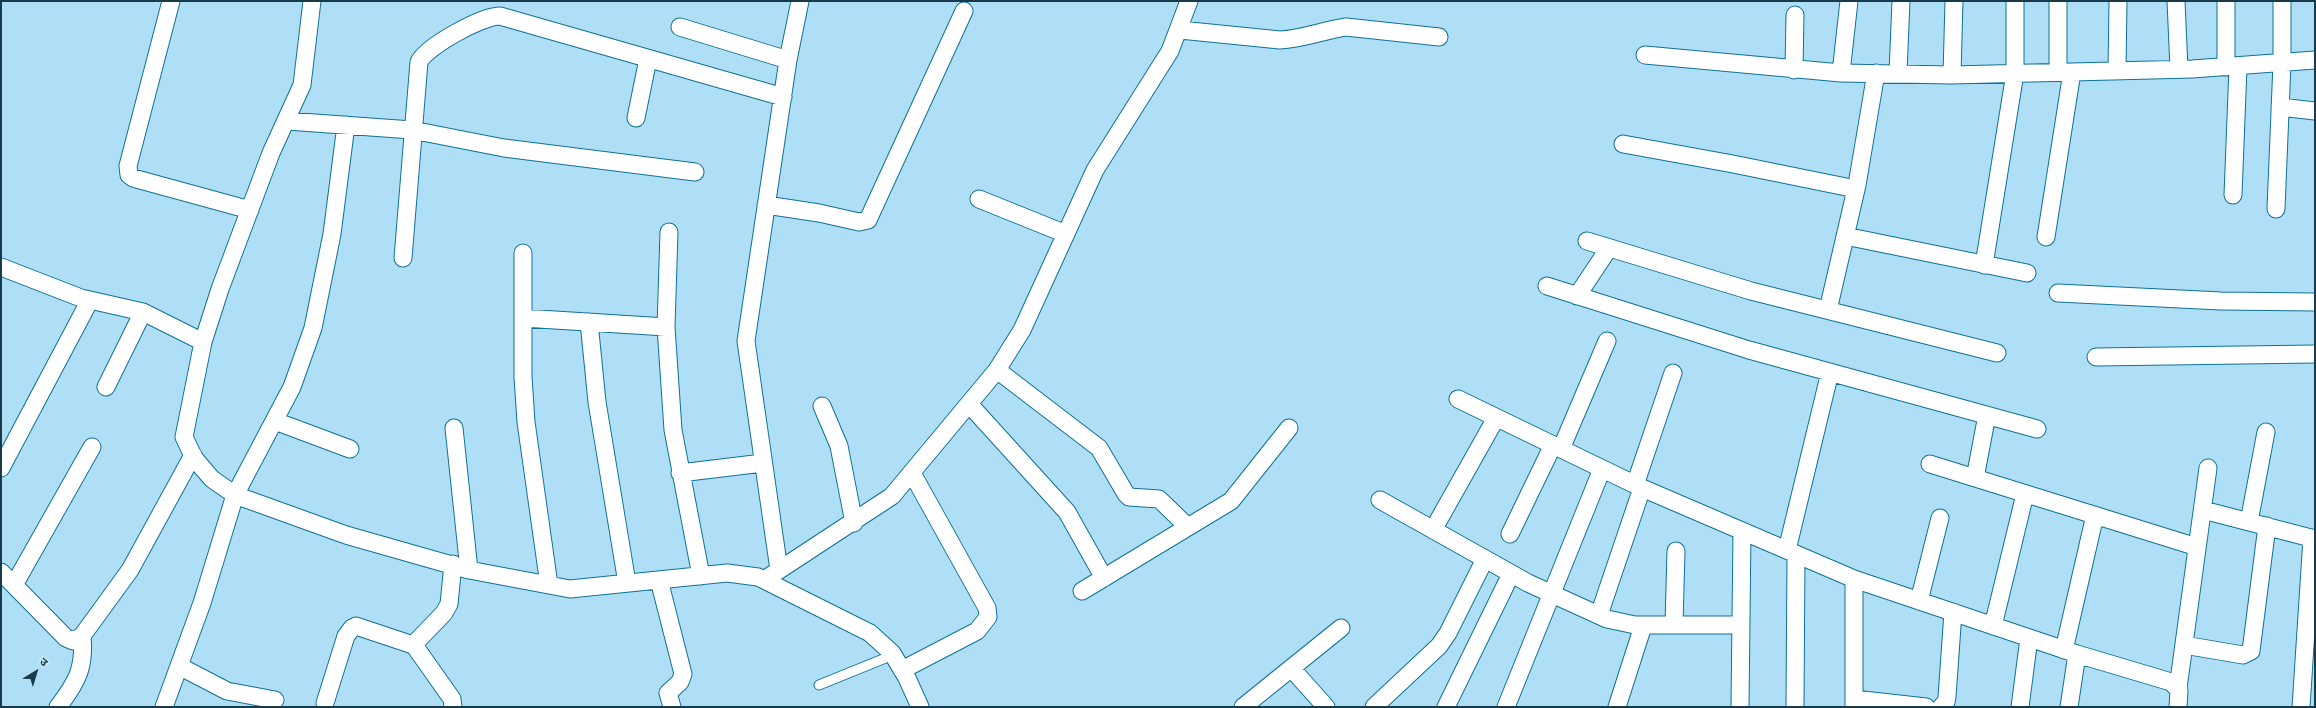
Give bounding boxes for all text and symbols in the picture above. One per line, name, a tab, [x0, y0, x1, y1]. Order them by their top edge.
north arrow	[16, 652, 56, 692]
text: उ	[37, 655, 50, 669]

